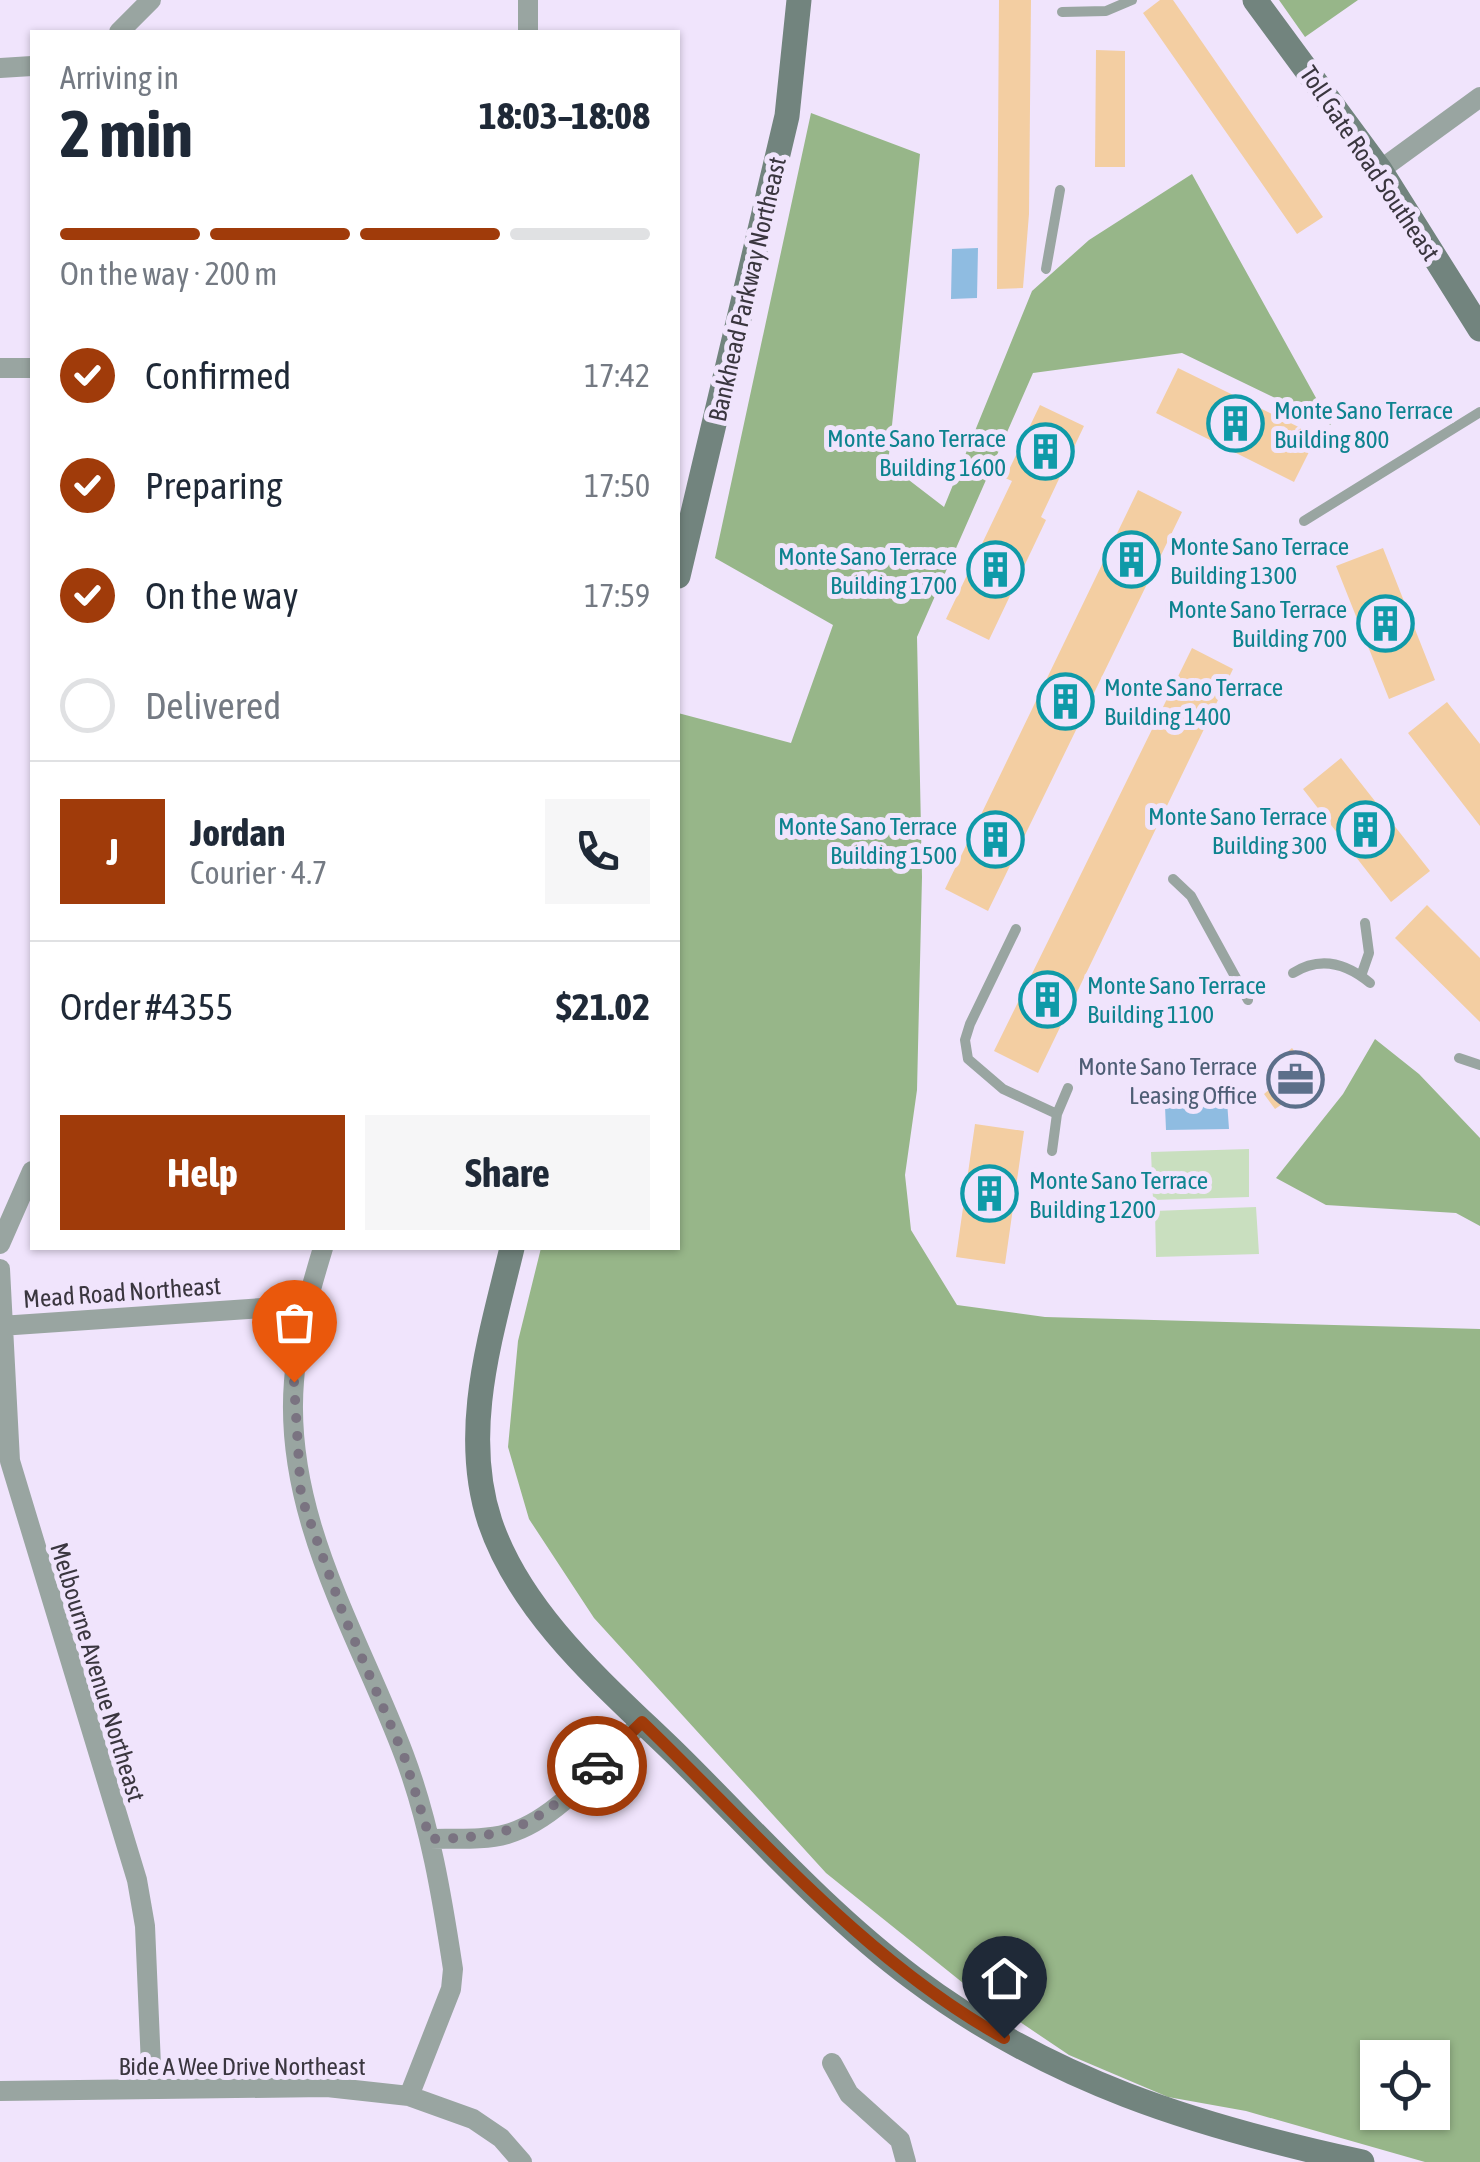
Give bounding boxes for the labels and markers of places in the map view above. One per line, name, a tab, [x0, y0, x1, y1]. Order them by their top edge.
building icon: Monte Sano Terrace Building 800	[1205, 394, 1265, 454]
place label: Monte Sano Terrace Building 800	[1274, 396, 1453, 453]
building icon: Monte Sano Terrace Building 1600	[1015, 422, 1075, 482]
place label: Monte Sano Terrace Building 1600	[827, 424, 1006, 481]
building icon: Monte Sano Terrace Building 1300	[1101, 530, 1161, 590]
place label: Monte Sano Terrace Building 1300	[1170, 532, 1349, 589]
building icon: Monte Sano Terrace Building 1700	[966, 540, 1026, 600]
place label: Monte Sano Terrace Building 1700	[778, 542, 957, 599]
building icon: Monte Sano Terrace Building 700	[1356, 593, 1416, 653]
place label: Monte Sano Terrace Building 700	[1168, 595, 1347, 652]
building icon: Monte Sano Terrace Building 1400	[1035, 671, 1095, 731]
place label: Monte Sano Terrace Building 1400	[1104, 673, 1283, 730]
building icon: Monte Sano Terrace Building 300	[1336, 800, 1396, 860]
place label: Monte Sano Terrace Building 300	[1148, 802, 1327, 859]
building icon: Monte Sano Terrace Building 1500	[966, 810, 1026, 870]
place label: Monte Sano Terrace Building 1500	[778, 812, 957, 869]
building icon: Monte Sano Terrace Building 1100	[1018, 969, 1078, 1029]
place label: Monte Sano Terrace Building 1100	[1087, 971, 1266, 1028]
office icon: Monte Sano Terrace Leasing Office	[1266, 1050, 1326, 1110]
place label: Monte Sano Terrace Leasing Office	[1078, 1052, 1257, 1109]
building icon: Monte Sano Terrace Building 1200	[960, 1164, 1020, 1224]
place label: Monte Sano Terrace Building 1200	[1029, 1166, 1208, 1223]
pin	[252, 1280, 337, 1383]
pin	[962, 1936, 1047, 2039]

